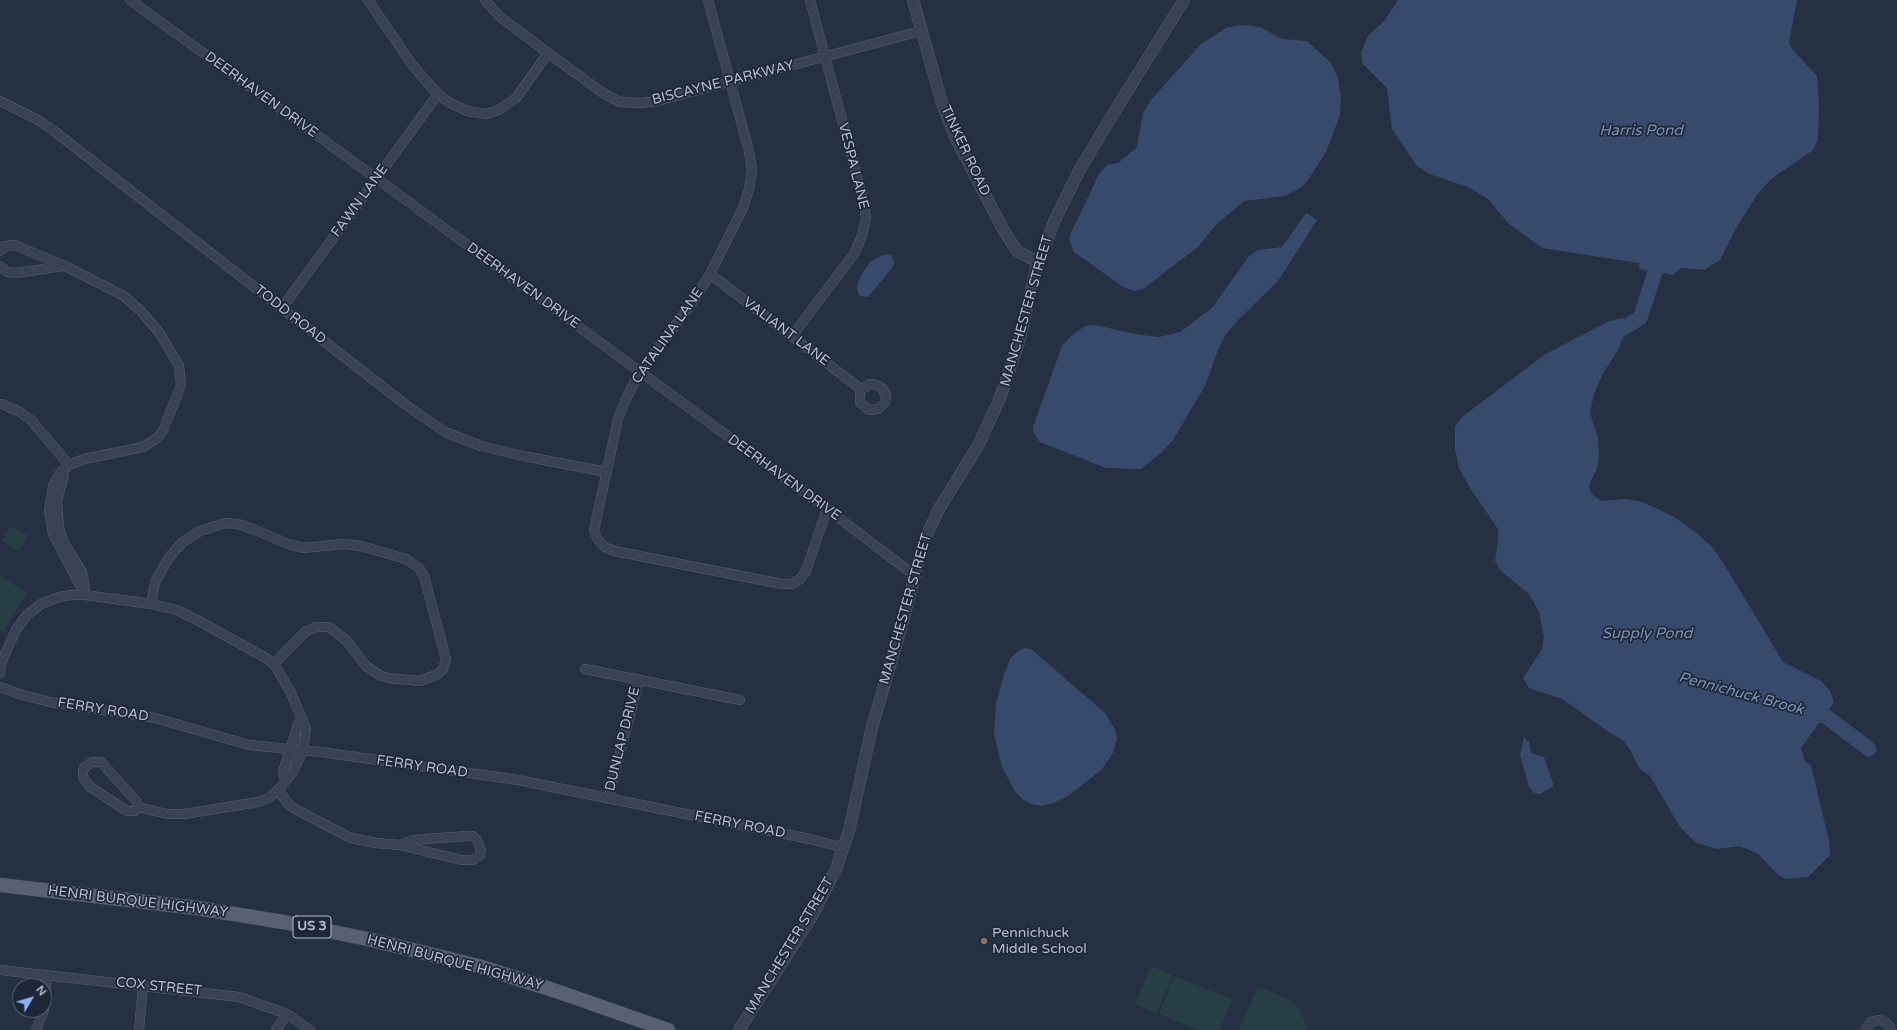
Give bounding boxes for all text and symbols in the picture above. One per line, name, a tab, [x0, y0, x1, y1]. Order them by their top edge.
street label: DEERHAVEN DRIVE	[201, 48, 321, 142]
street label: BISCAYNE PARKWAY	[650, 57, 796, 109]
street label: TINKER ROAD	[937, 103, 993, 199]
street label: VESPA LANE	[834, 121, 872, 211]
water label: Harris Pond	[1599, 122, 1683, 140]
street label: FAWN LANE	[328, 161, 392, 241]
street label: MANCHESTER STREET	[997, 233, 1057, 389]
street label: DEERHAVEN DRIVE	[463, 239, 583, 333]
street label: TODD ROAD	[251, 282, 329, 348]
street label: CATALINA LANE	[629, 285, 707, 387]
street label: VALIANT LANE	[739, 294, 833, 370]
street label: DEERHAVEN DRIVE	[724, 431, 844, 525]
street label: MANCHESTER STREET	[876, 531, 936, 687]
water label: Supply Pond	[1602, 625, 1692, 643]
water label: Pennichuck Brook	[1676, 669, 1806, 719]
street label: DUNLAP DRIVE	[602, 685, 644, 793]
street label: FERRY ROAD	[56, 695, 150, 725]
street label: FERRY ROAD	[375, 752, 469, 782]
street label: FERRY ROAD	[693, 808, 787, 842]
street label: MANCHESTER STREET	[742, 875, 838, 1017]
street label: HENRI BURQUE HIGHWAY	[47, 883, 229, 921]
road number: US 3	[293, 916, 331, 938]
place label: Pennichuck Middle School	[992, 925, 1087, 958]
street label: HENRI BURQUE HIGHWAY	[365, 931, 545, 995]
marker: Pennichuck Middle School	[979, 936, 989, 946]
street label: COX STREET	[115, 974, 203, 1000]
north arrow	[12, 978, 52, 1018]
text: N	[33, 983, 49, 998]

